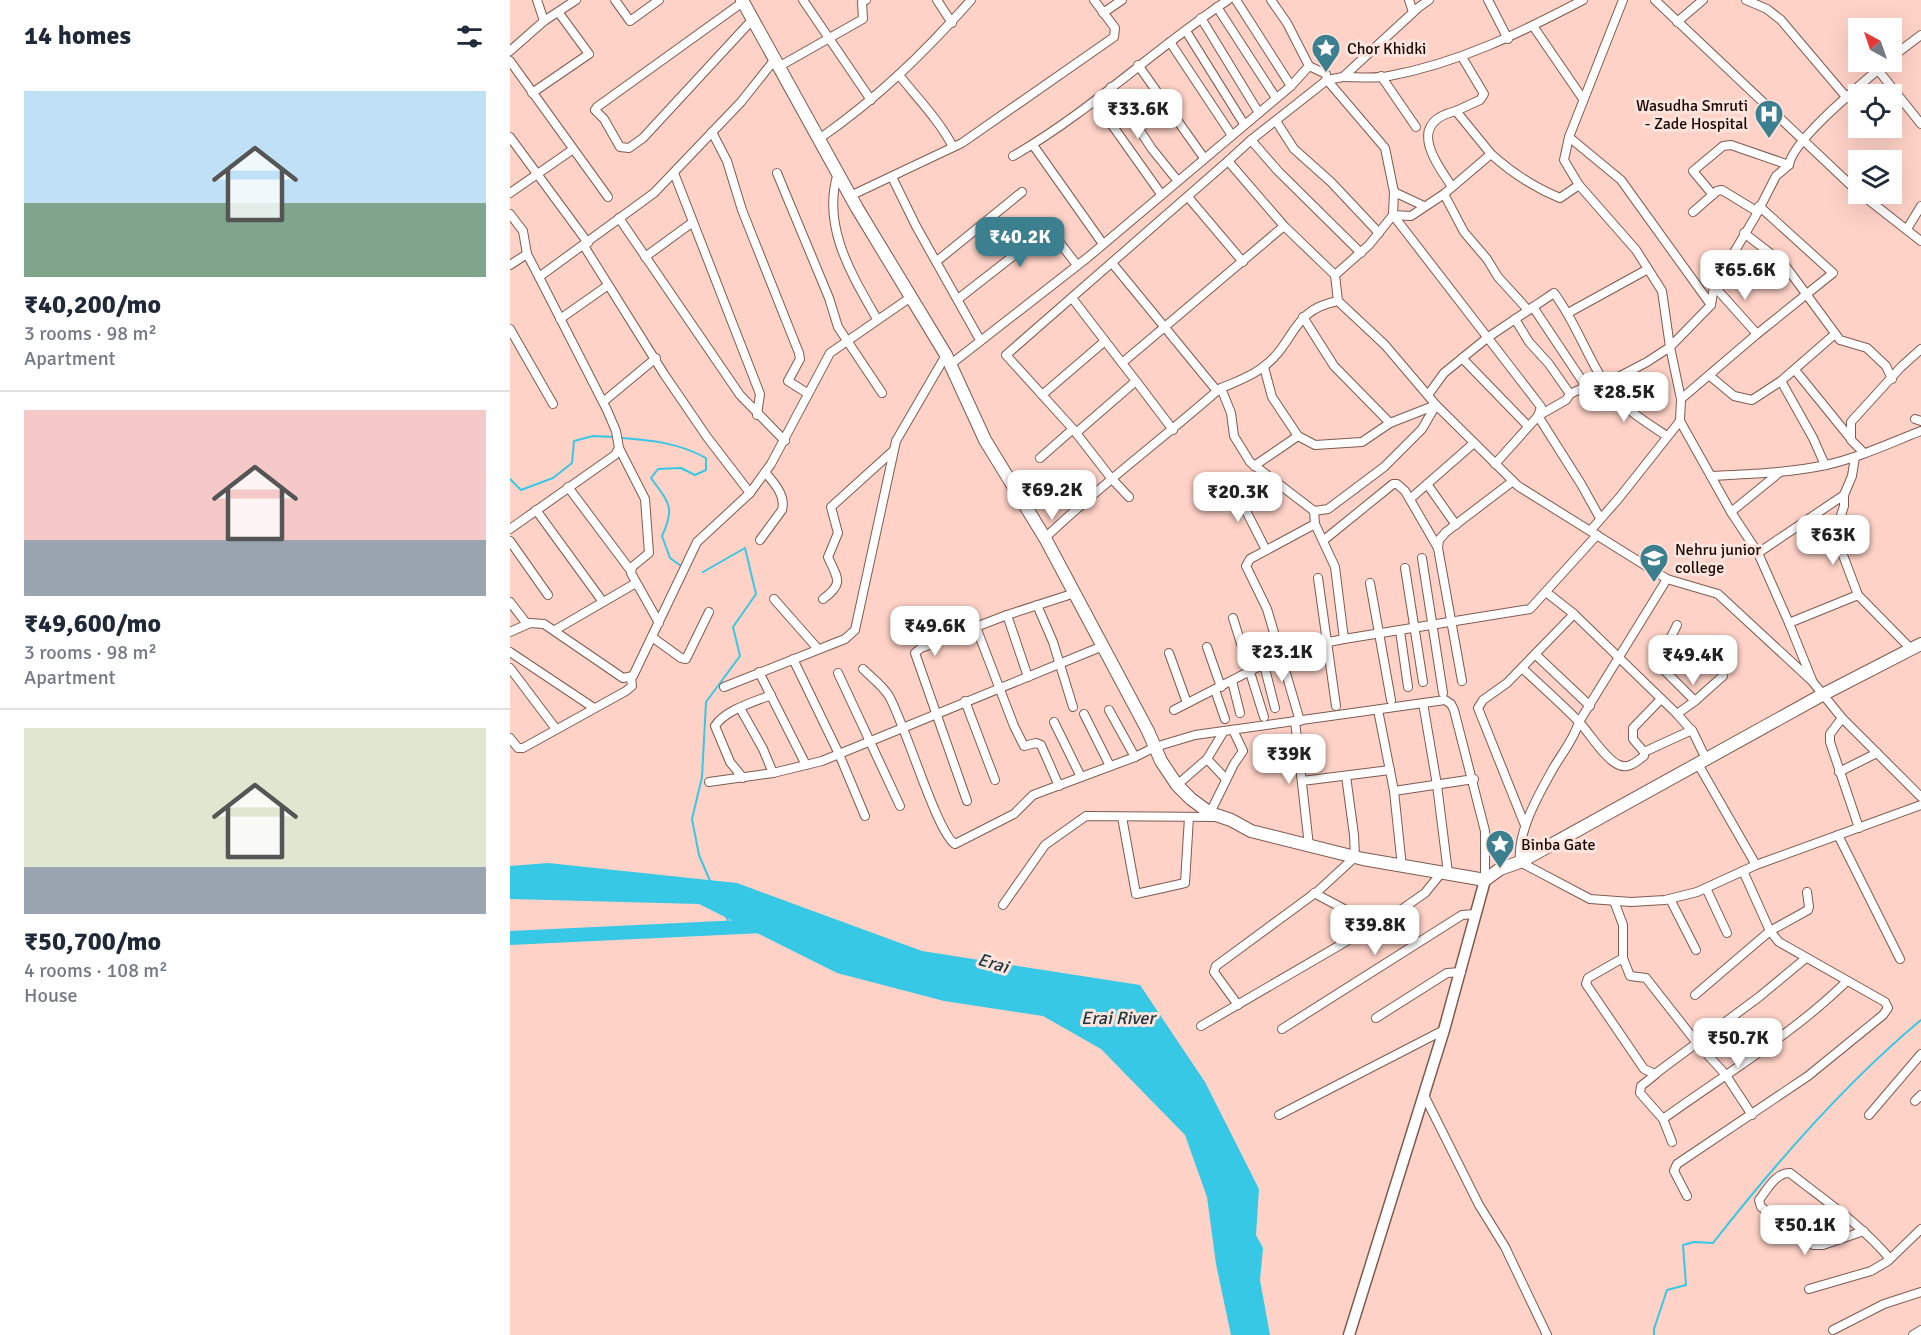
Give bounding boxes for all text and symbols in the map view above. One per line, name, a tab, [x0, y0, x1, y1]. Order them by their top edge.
north arrow	[1848, 18, 1902, 72]
map controls	[1848, 18, 1902, 204]
text: 14 homes	[24, 20, 131, 52]
icon: filters	[453, 20, 486, 53]
place icon: Chor Khidki	[1310, 32, 1342, 74]
place label: Chor Khidki	[1347, 39, 1426, 59]
button: locate	[1848, 84, 1902, 138]
pin: ₹33.6K	[1089, 89, 1187, 140]
text: ₹33.6K	[1107, 96, 1169, 121]
place label: Wasudha Smruti - Zade Hospital	[1636, 96, 1748, 134]
hospital icon: Wasudha Smruti - Zade Hospital	[1753, 98, 1785, 140]
icon: home	[201, 130, 309, 238]
button: layers	[1848, 150, 1902, 204]
pin: ₹40.2K	[971, 217, 1069, 268]
text: ₹40.2K	[989, 224, 1051, 249]
pin: ₹65.6K	[1696, 250, 1794, 301]
text: ₹65.6K	[1714, 257, 1776, 282]
text: ₹40,200/mo	[24, 289, 161, 321]
text: 3 rooms · 98 m²	[24, 321, 157, 346]
text: Apartment	[24, 346, 116, 371]
pin: ₹28.5K	[1575, 372, 1673, 423]
text: ₹28.5K	[1593, 379, 1655, 404]
icon: home	[201, 449, 309, 557]
pin: ₹69.2K	[1003, 470, 1101, 521]
pin: ₹20.3K	[1189, 472, 1287, 523]
text: ₹69.2K	[1021, 477, 1083, 502]
text: ₹20.3K	[1207, 479, 1269, 504]
pin: ₹63K	[1797, 515, 1869, 566]
text: ₹63K	[1811, 522, 1855, 547]
place label: Nehru junior college	[1675, 540, 1761, 578]
school or university icon: Nehru junior college	[1638, 542, 1670, 584]
pin: ₹49.6K	[886, 606, 984, 657]
text: ₹49,600/mo	[24, 608, 161, 640]
text: ₹49.6K	[904, 613, 966, 638]
pin: ₹23.1K	[1233, 632, 1331, 683]
pin: ₹49.4K	[1644, 635, 1742, 686]
text: ₹23.1K	[1251, 639, 1313, 664]
text: 3 rooms · 98 m²	[24, 640, 157, 665]
text: ₹49.4K	[1662, 642, 1724, 667]
text: Apartment	[24, 665, 116, 690]
pin: ₹39K	[1253, 734, 1325, 785]
text: ₹39K	[1267, 741, 1311, 766]
icon: home	[201, 767, 309, 875]
place icon: Binba Gate	[1484, 828, 1516, 870]
place label: Binba Gate	[1521, 835, 1596, 855]
pin: ₹39.8K	[1326, 905, 1424, 956]
text: ₹39.8K	[1344, 912, 1406, 937]
text: ₹50,700/mo	[24, 926, 161, 958]
water label: Erai	[975, 948, 1013, 978]
text: 4 rooms · 108 m²	[24, 958, 168, 983]
text: House	[24, 983, 78, 1008]
water label: Erai River	[1081, 1007, 1157, 1029]
pin: ₹50.7K	[1689, 1018, 1787, 1069]
text: ₹50.7K	[1707, 1025, 1769, 1050]
pin: ₹50.1K	[1756, 1205, 1854, 1256]
text: ₹50.1K	[1774, 1212, 1836, 1237]

